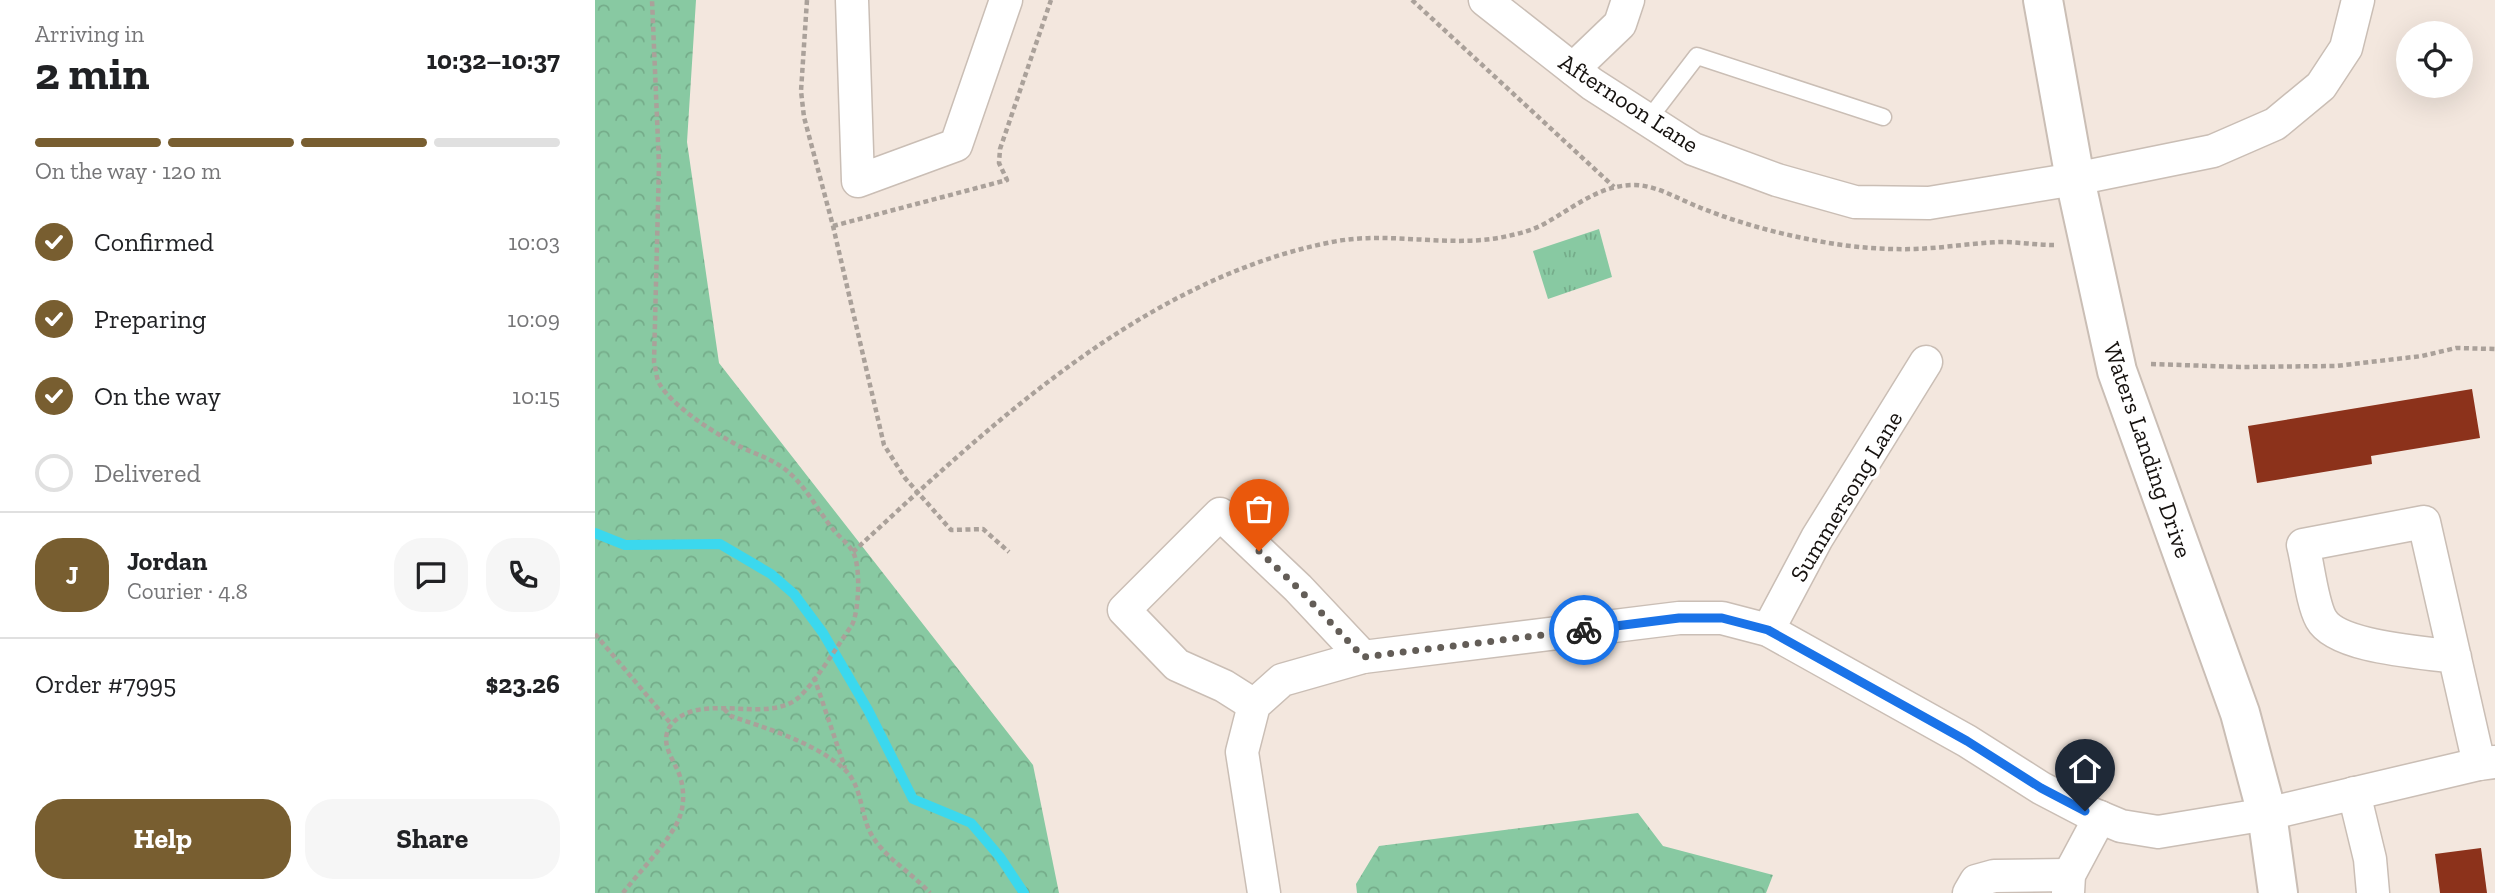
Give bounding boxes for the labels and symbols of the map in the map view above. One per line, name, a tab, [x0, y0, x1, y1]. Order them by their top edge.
street label: Afternoon Lane	[1554, 47, 1704, 159]
street label: Waters Landing Drive	[2097, 338, 2199, 562]
street label: Summersong Lane	[1784, 405, 1908, 587]
pin	[1229, 479, 1289, 551]
courier	[1549, 595, 1619, 665]
pin	[2055, 739, 2115, 811]

